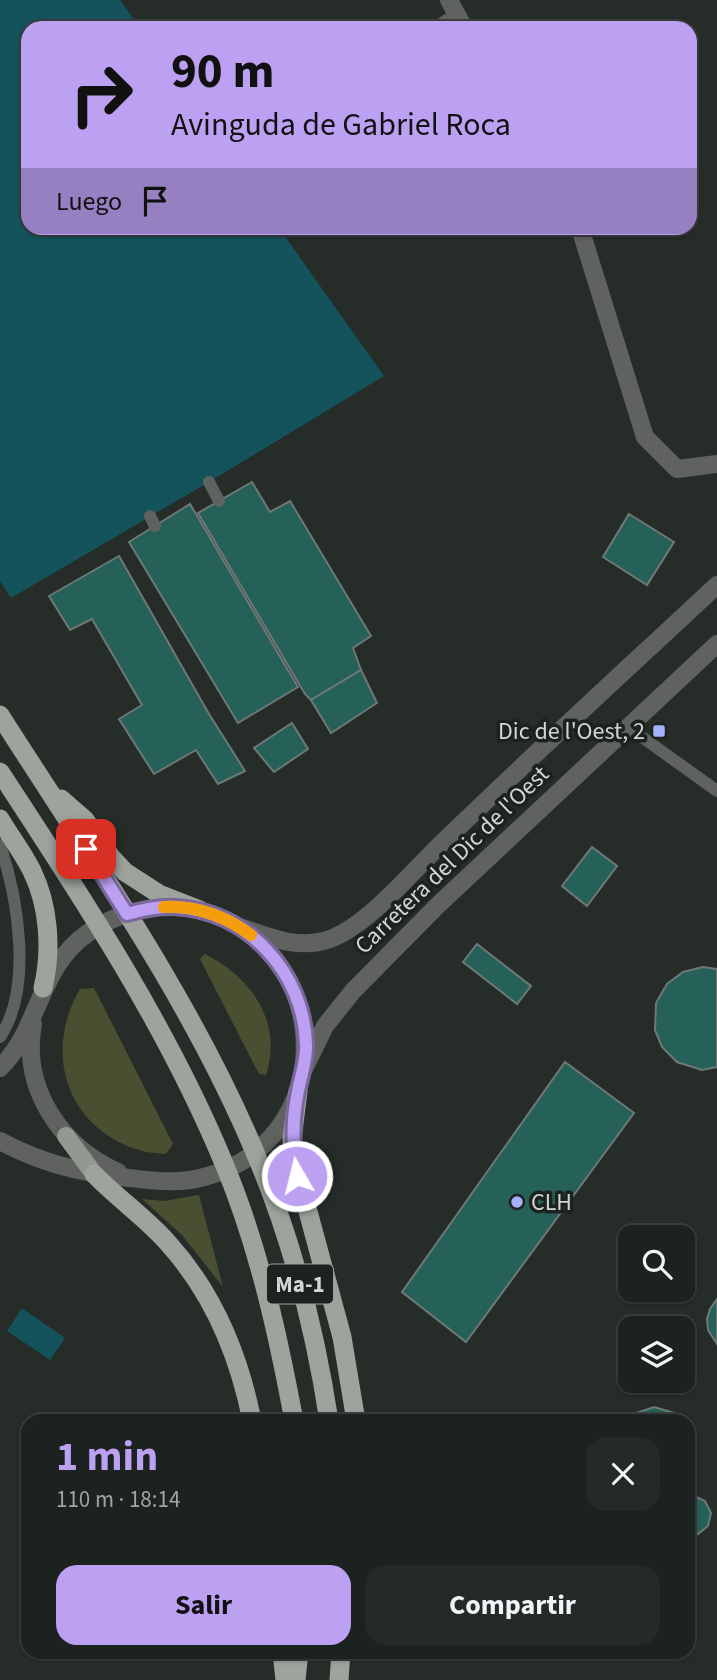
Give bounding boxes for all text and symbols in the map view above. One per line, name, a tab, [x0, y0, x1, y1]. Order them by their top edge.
text: 90 m	[171, 37, 275, 107]
icon: right	[56, 49, 147, 140]
text: Avinguda de Gabriel Roca	[171, 102, 511, 148]
icon: arrive	[136, 182, 174, 220]
text: Luego	[56, 183, 122, 220]
place label: Dic de l'Oest, 2	[498, 714, 645, 749]
marker: Dic de l'Oest, 2	[651, 723, 667, 739]
street label: Carretera del Dic de l'Oest	[347, 758, 557, 962]
pin	[56, 819, 116, 879]
icon: arrive	[67, 830, 105, 868]
position arrow	[260, 1139, 334, 1213]
place label: CLH	[531, 1185, 572, 1220]
marker: CLH	[509, 1194, 525, 1210]
map controls	[618, 1225, 695, 1393]
button: search	[618, 1225, 695, 1302]
road number: Ma-1	[267, 1264, 333, 1303]
button: layers	[618, 1316, 695, 1393]
text: 1 min	[56, 1427, 158, 1487]
button: close	[586, 1437, 660, 1511]
text: 110 m · 18:14	[56, 1483, 180, 1516]
button: Salir	[56, 1565, 351, 1645]
button: Compartir	[365, 1565, 660, 1645]

